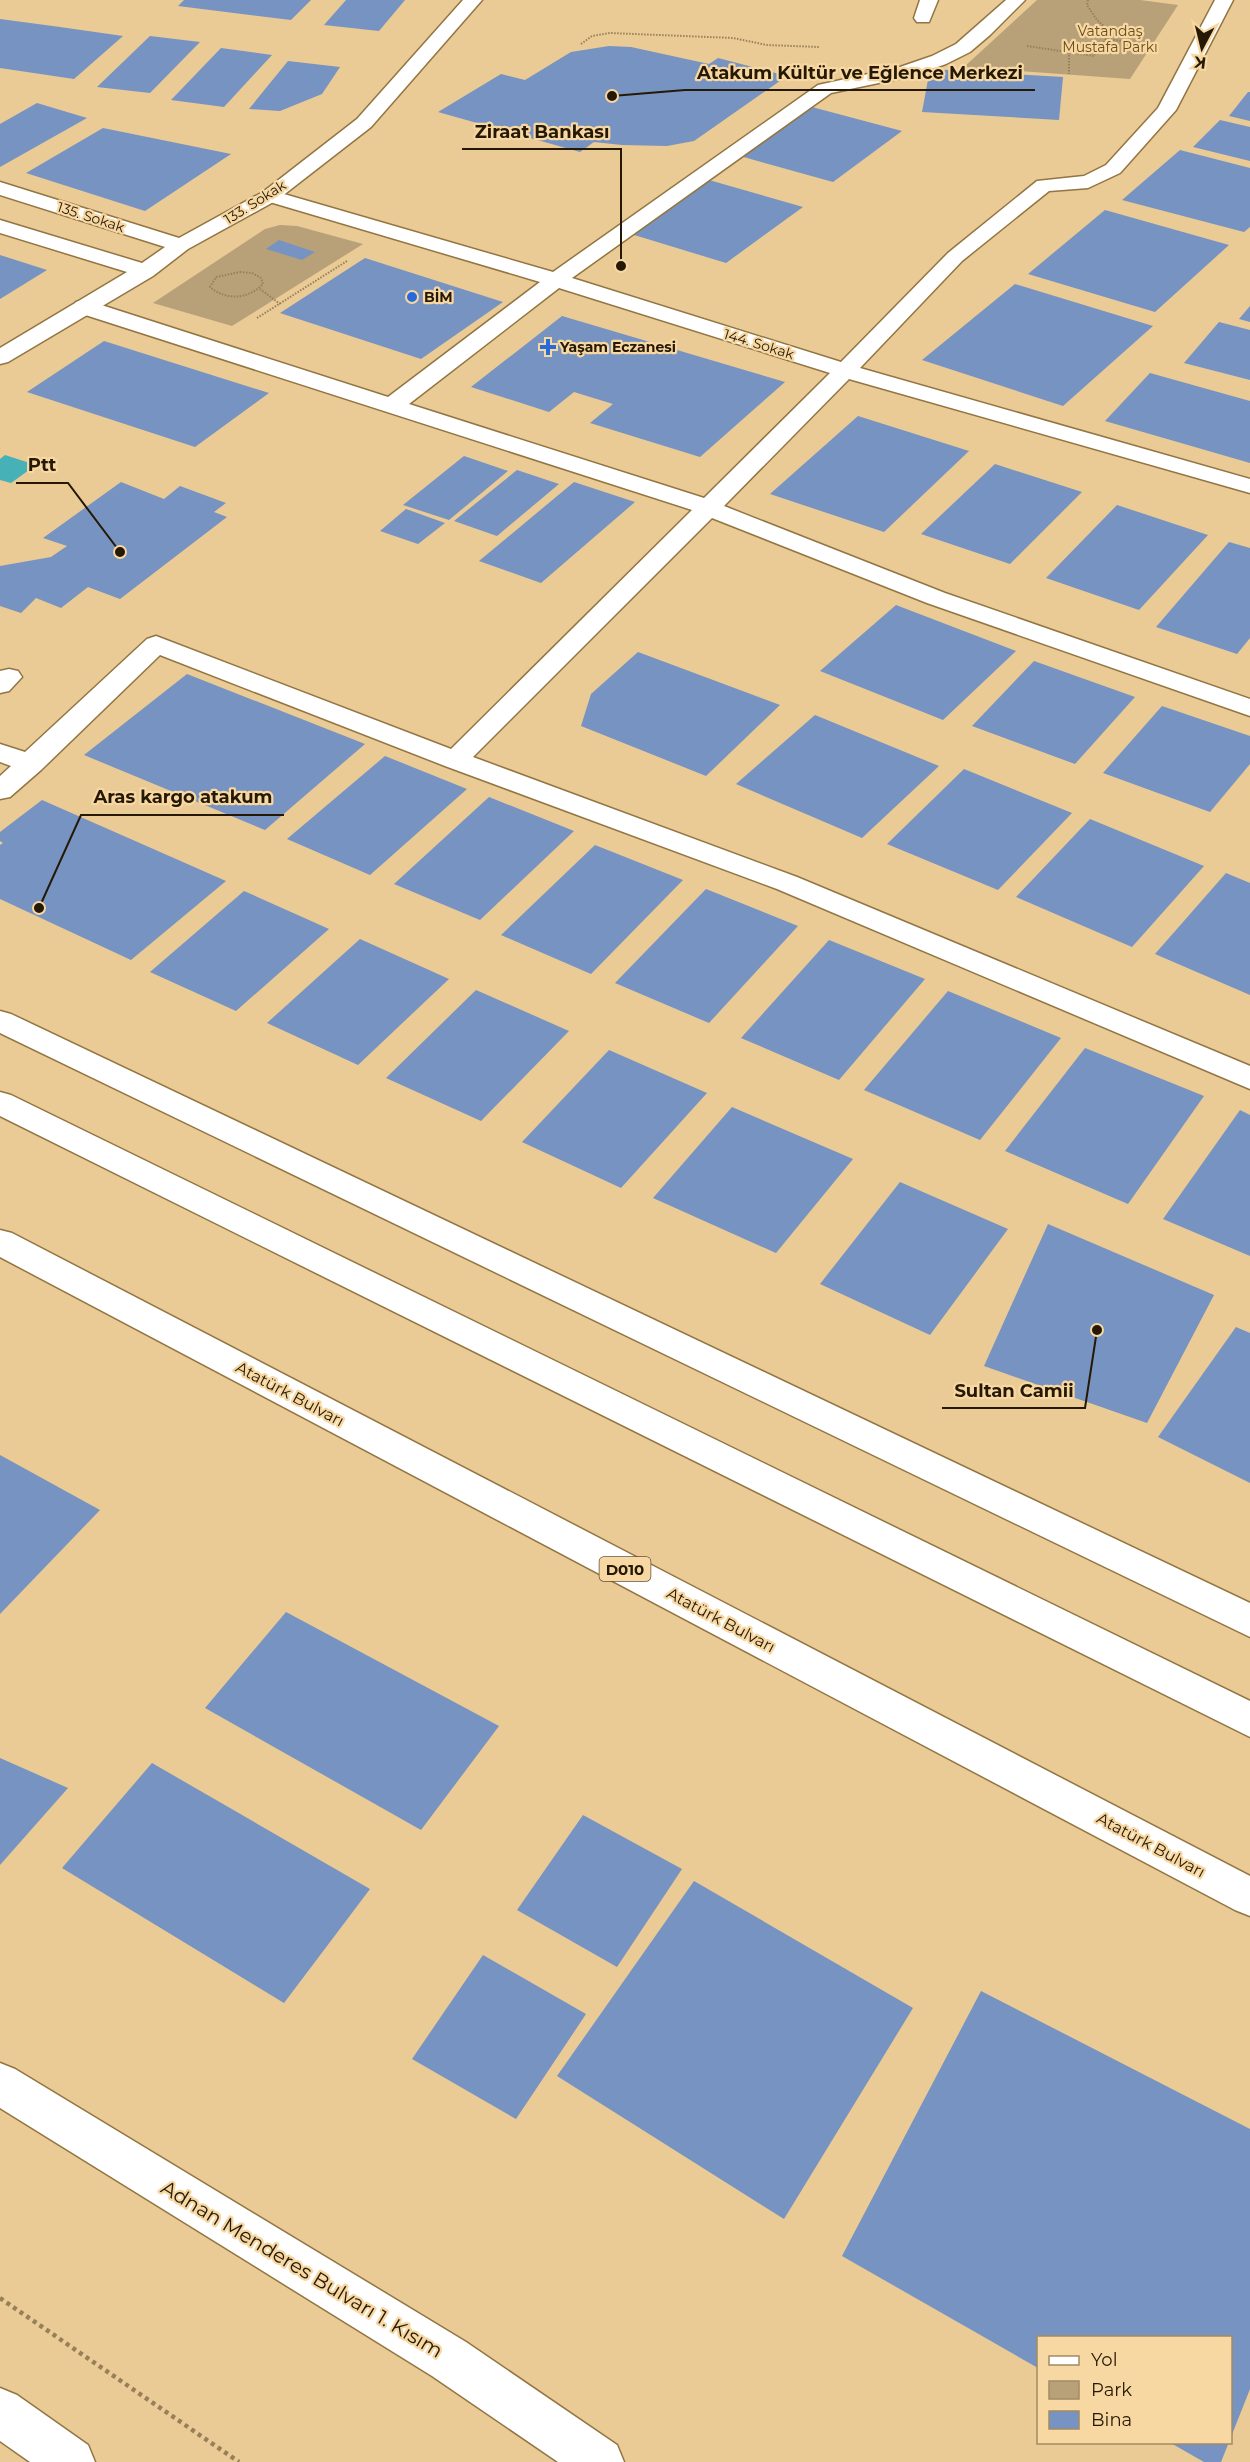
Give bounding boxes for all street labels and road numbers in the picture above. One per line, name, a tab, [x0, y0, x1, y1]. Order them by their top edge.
street label: 133. Sokak	[221, 176, 290, 228]
street label: 135. Sokak	[55, 198, 127, 237]
street label: 144. Sokak	[722, 325, 797, 363]
street label: Atatürk Bulvarı	[233, 1357, 347, 1431]
road number: D010	[600, 1557, 650, 1581]
street label: Atatürk Bulvarı	[664, 1583, 778, 1657]
street label: Atatürk Bulvarı	[1094, 1808, 1208, 1882]
street label: Adnan Menderes Bulvarı 1. Kısım	[157, 2175, 447, 2363]

